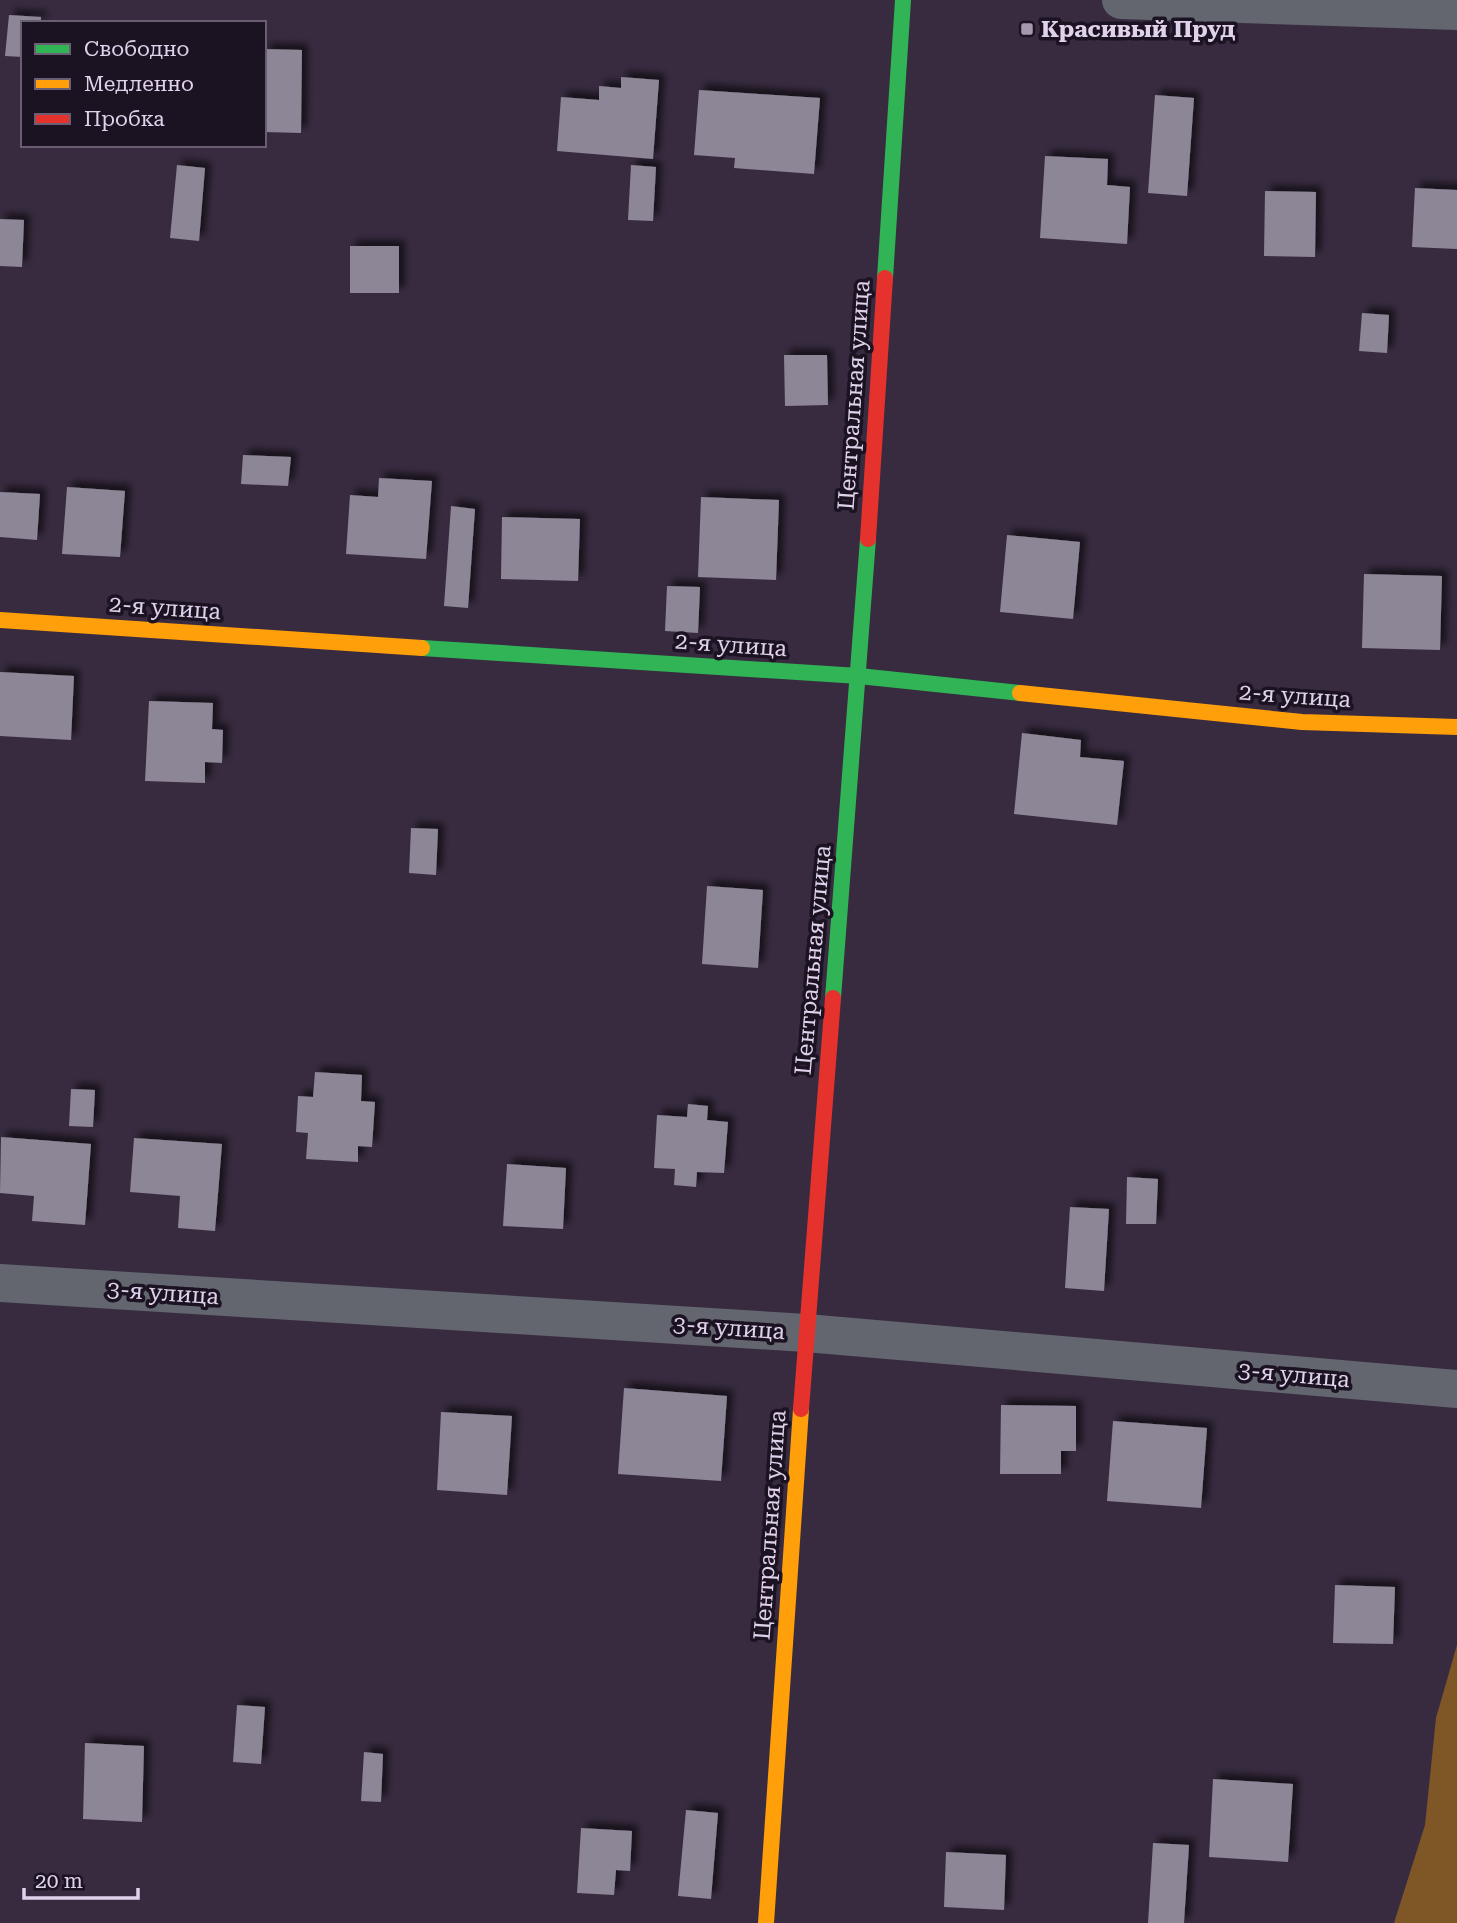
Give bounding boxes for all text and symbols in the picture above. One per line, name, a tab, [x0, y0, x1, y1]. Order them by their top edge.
place label: Красивый Пруд	[1041, 16, 1236, 43]
legend	[21, 21, 266, 147]
marker: Красивый Пруд	[1019, 21, 1035, 37]
text: Свободно	[84, 37, 190, 61]
text: Медленно	[84, 72, 194, 96]
text: Пробка	[84, 107, 165, 131]
street label: Центральная улица	[832, 279, 876, 511]
street label: 2-я улица	[108, 591, 222, 625]
street label: 2-я улица	[674, 628, 788, 662]
street label: 2-я улица	[1238, 679, 1352, 713]
street label: Центральная улица	[790, 844, 837, 1076]
street label: 3-я улица	[106, 1276, 220, 1310]
street label: 3-я улица	[672, 1311, 786, 1345]
street label: 3-я улица	[1237, 1357, 1352, 1393]
street label: Центральная улица	[748, 1409, 792, 1641]
scale bar	[24, 1856, 138, 1900]
text: 20 m	[35, 1869, 83, 1893]

